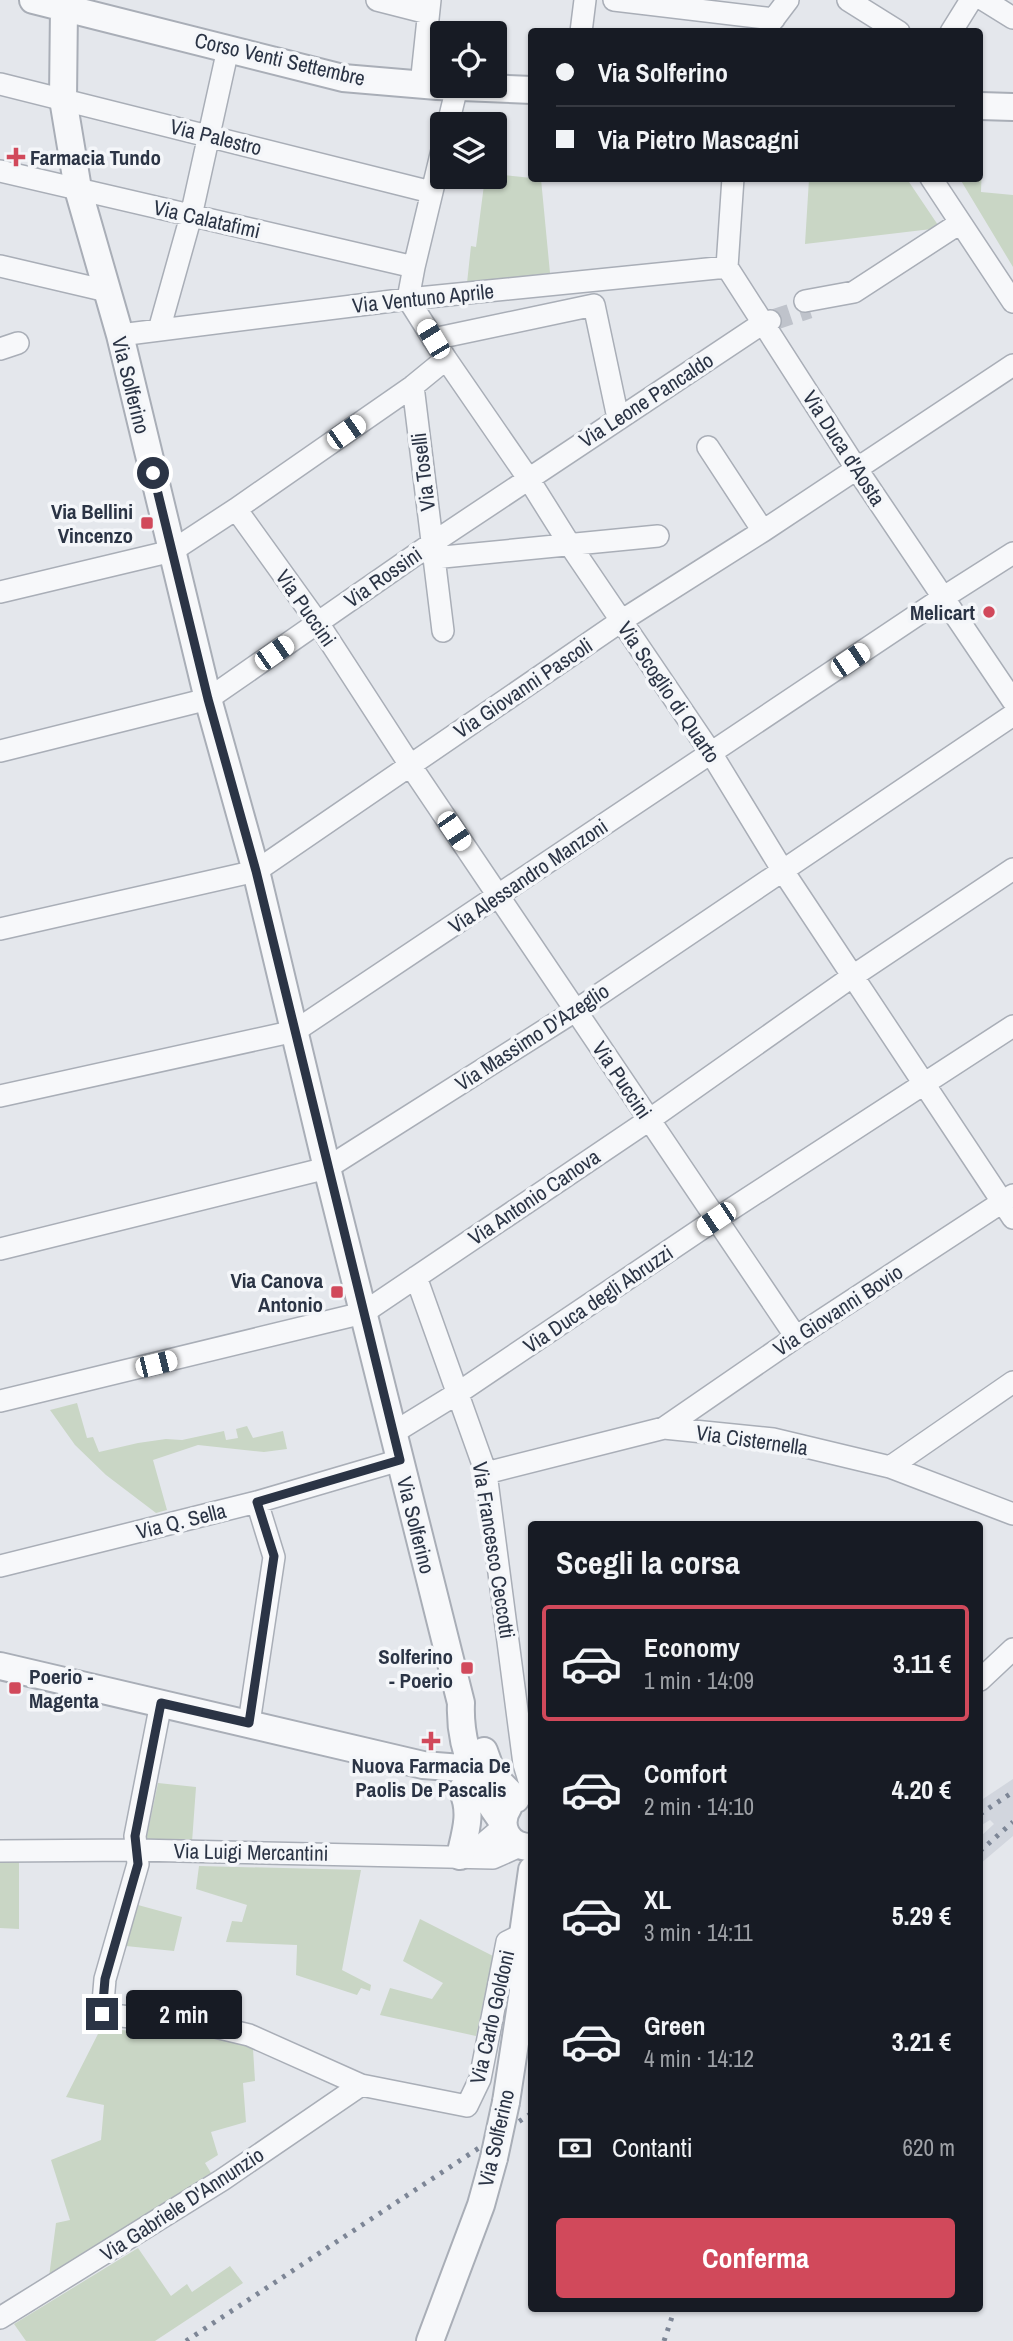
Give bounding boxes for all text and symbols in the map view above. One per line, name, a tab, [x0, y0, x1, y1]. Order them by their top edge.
map controls	[430, 21, 507, 189]
button: locate	[430, 21, 507, 98]
street label: Corso Venti Settembre	[192, 25, 368, 93]
text: Via Solferino	[598, 55, 728, 90]
street label: Via Palestro	[167, 112, 265, 162]
button: layers	[430, 112, 507, 189]
text: Via Pietro Mascagni	[598, 122, 799, 157]
place label: Farmacia Tundo	[30, 143, 161, 172]
marker: Farmacia Tundo	[8, 149, 24, 165]
street label: Via Calatafimi	[151, 193, 263, 245]
street label: Via Ventuno Aprile	[351, 276, 495, 320]
car	[414, 316, 453, 362]
street label: Via Solferino	[105, 333, 157, 437]
street label: Via Leone Pancaldo	[573, 346, 719, 454]
street label: Via Duca d'Aosta	[796, 385, 892, 512]
car	[323, 411, 370, 453]
street label: Via Toselli	[404, 431, 442, 513]
route start	[137, 457, 169, 489]
place label: Via Bellini Vincenzo	[51, 497, 133, 550]
marker: Via Bellini Vincenzo	[139, 515, 155, 531]
street label: Via Rossini	[338, 540, 428, 614]
street label: Via Puccini	[269, 564, 343, 652]
place label: Melicart	[910, 598, 975, 627]
marker: Melicart	[981, 604, 997, 620]
street label: Via Scoglio di Quarto	[611, 616, 727, 768]
street label: Via Giovanni Pascoli	[448, 631, 598, 745]
car	[251, 632, 298, 674]
car	[827, 640, 874, 680]
car	[434, 808, 475, 854]
street label: Via Alessandro Manzoni	[443, 812, 613, 940]
street label: Via Massimo D'Azeglio	[449, 976, 615, 1098]
street label: Via Puccini	[585, 1036, 659, 1124]
street label: Via Antonio Canova	[463, 1142, 606, 1252]
car	[693, 1199, 740, 1239]
street label: Via Duca degli Abruzzi	[517, 1238, 679, 1360]
street label: Via Giovanni Bovio	[768, 1257, 908, 1363]
place label: Via Canova Antonio	[230, 1266, 323, 1319]
marker: Via Canova Antonio	[329, 1284, 345, 1300]
car	[134, 1349, 179, 1379]
street label: Via Cisternella	[694, 1418, 810, 1462]
street label: Via Francesco Ceccotti	[466, 1459, 522, 1641]
street label: Via Solferino	[390, 1473, 442, 1577]
street label: Via Q. Sella	[133, 1496, 229, 1546]
text: Scegli la corsa	[556, 1541, 740, 1584]
text: Economy	[644, 1630, 740, 1665]
icon: car	[560, 1632, 623, 1695]
place label: Solferino - Poerio	[378, 1642, 453, 1695]
text: 3.11 €	[893, 1646, 951, 1681]
marker: Solferino - Poerio	[459, 1660, 475, 1676]
place label: Poerio - Magenta	[29, 1662, 99, 1715]
text: 1 min · 14:09	[644, 1665, 754, 1696]
marker: Poerio - Magenta	[7, 1680, 23, 1696]
marker: Nuova Farmacia De Paolis De Pascalis	[423, 1733, 439, 1749]
place label: Nuova Farmacia De Paolis De Pascalis	[352, 1751, 511, 1804]
text: Comfort	[644, 1756, 727, 1791]
icon: car	[560, 1758, 623, 1821]
text: 4.20 €	[892, 1772, 951, 1807]
text: 2 min · 14:10	[644, 1791, 754, 1822]
street label: Via Luigi Mercantini	[173, 1836, 329, 1868]
text: XL	[644, 1882, 671, 1917]
icon: car	[560, 1884, 623, 1947]
text: 5.29 €	[892, 1898, 951, 1933]
text: 3 min · 14:11	[644, 1917, 753, 1948]
street label: Via Carlo Goldoni	[463, 1947, 521, 2087]
callout: 2 min	[126, 1990, 242, 2038]
route end	[86, 1998, 118, 2030]
text: 2 min	[159, 1999, 209, 2030]
text: Green	[644, 2008, 706, 2043]
icon: car	[560, 2010, 623, 2073]
text: 3.21 €	[892, 2024, 951, 2059]
text: 4 min · 14:12	[644, 2043, 754, 2074]
street label: Via Solferino	[471, 2086, 521, 2190]
icon: cash	[556, 2129, 594, 2167]
text: Contanti	[612, 2130, 693, 2165]
text: 620 m	[903, 2132, 955, 2163]
street label: Via Gabriele D'Annunzio	[95, 2140, 269, 2268]
button: Conferma	[556, 2218, 955, 2298]

